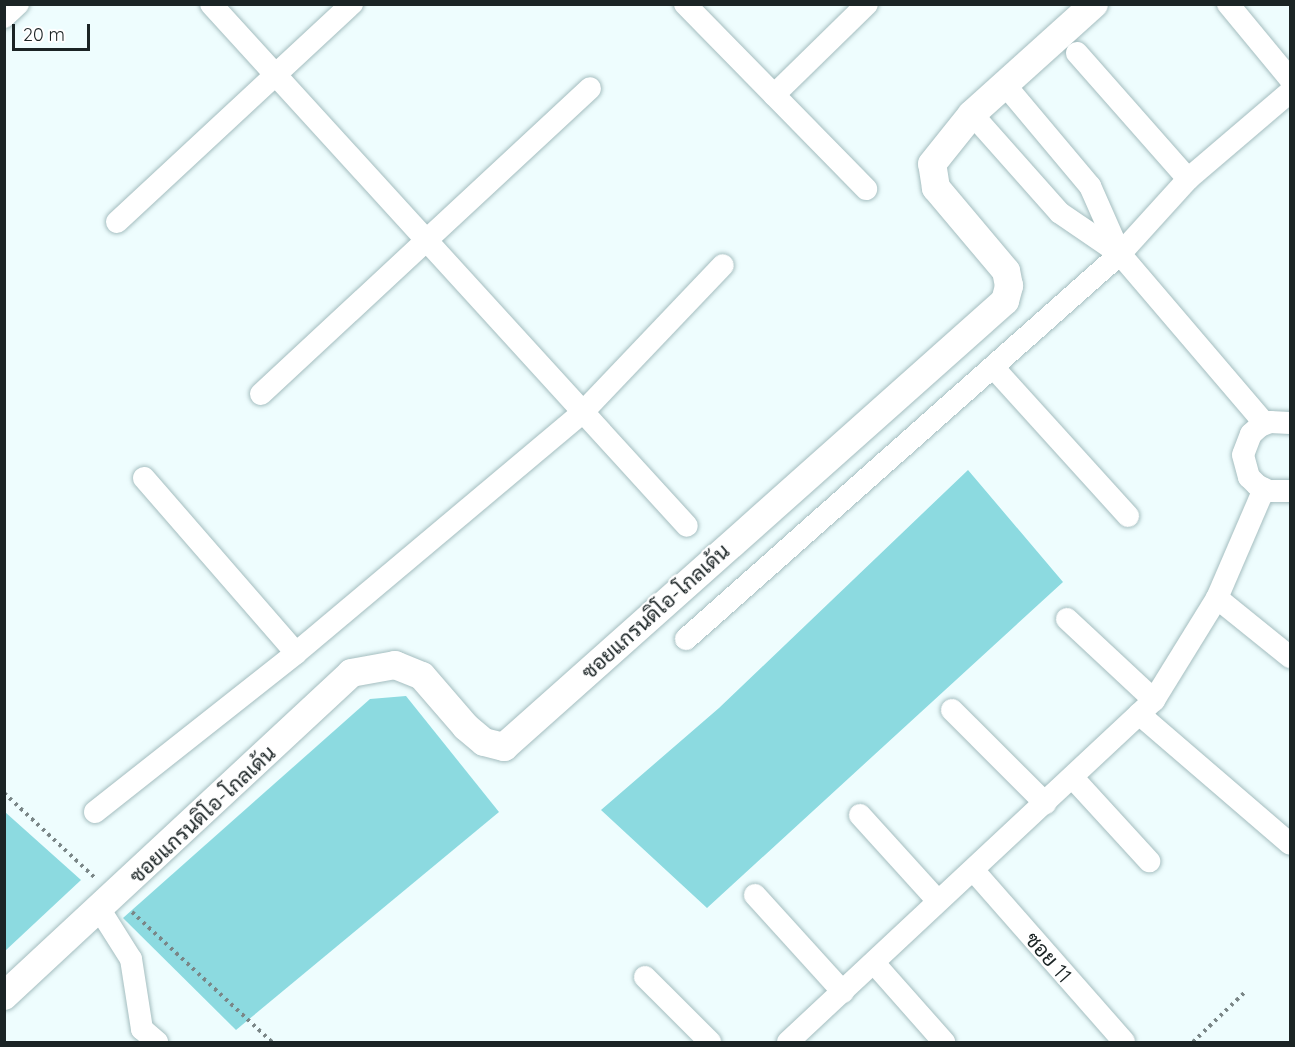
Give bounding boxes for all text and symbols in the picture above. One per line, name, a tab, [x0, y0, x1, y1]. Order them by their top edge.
scale bar	[15, 12, 93, 50]
text: 20 m	[23, 23, 65, 46]
street label: ซอยแกรนดิโอ-โกลเด้น	[576, 538, 734, 684]
street label: ซอยแกรนดิโอ-โกลเด้น	[124, 740, 280, 888]
street label: ซอย 11	[1020, 927, 1078, 987]

